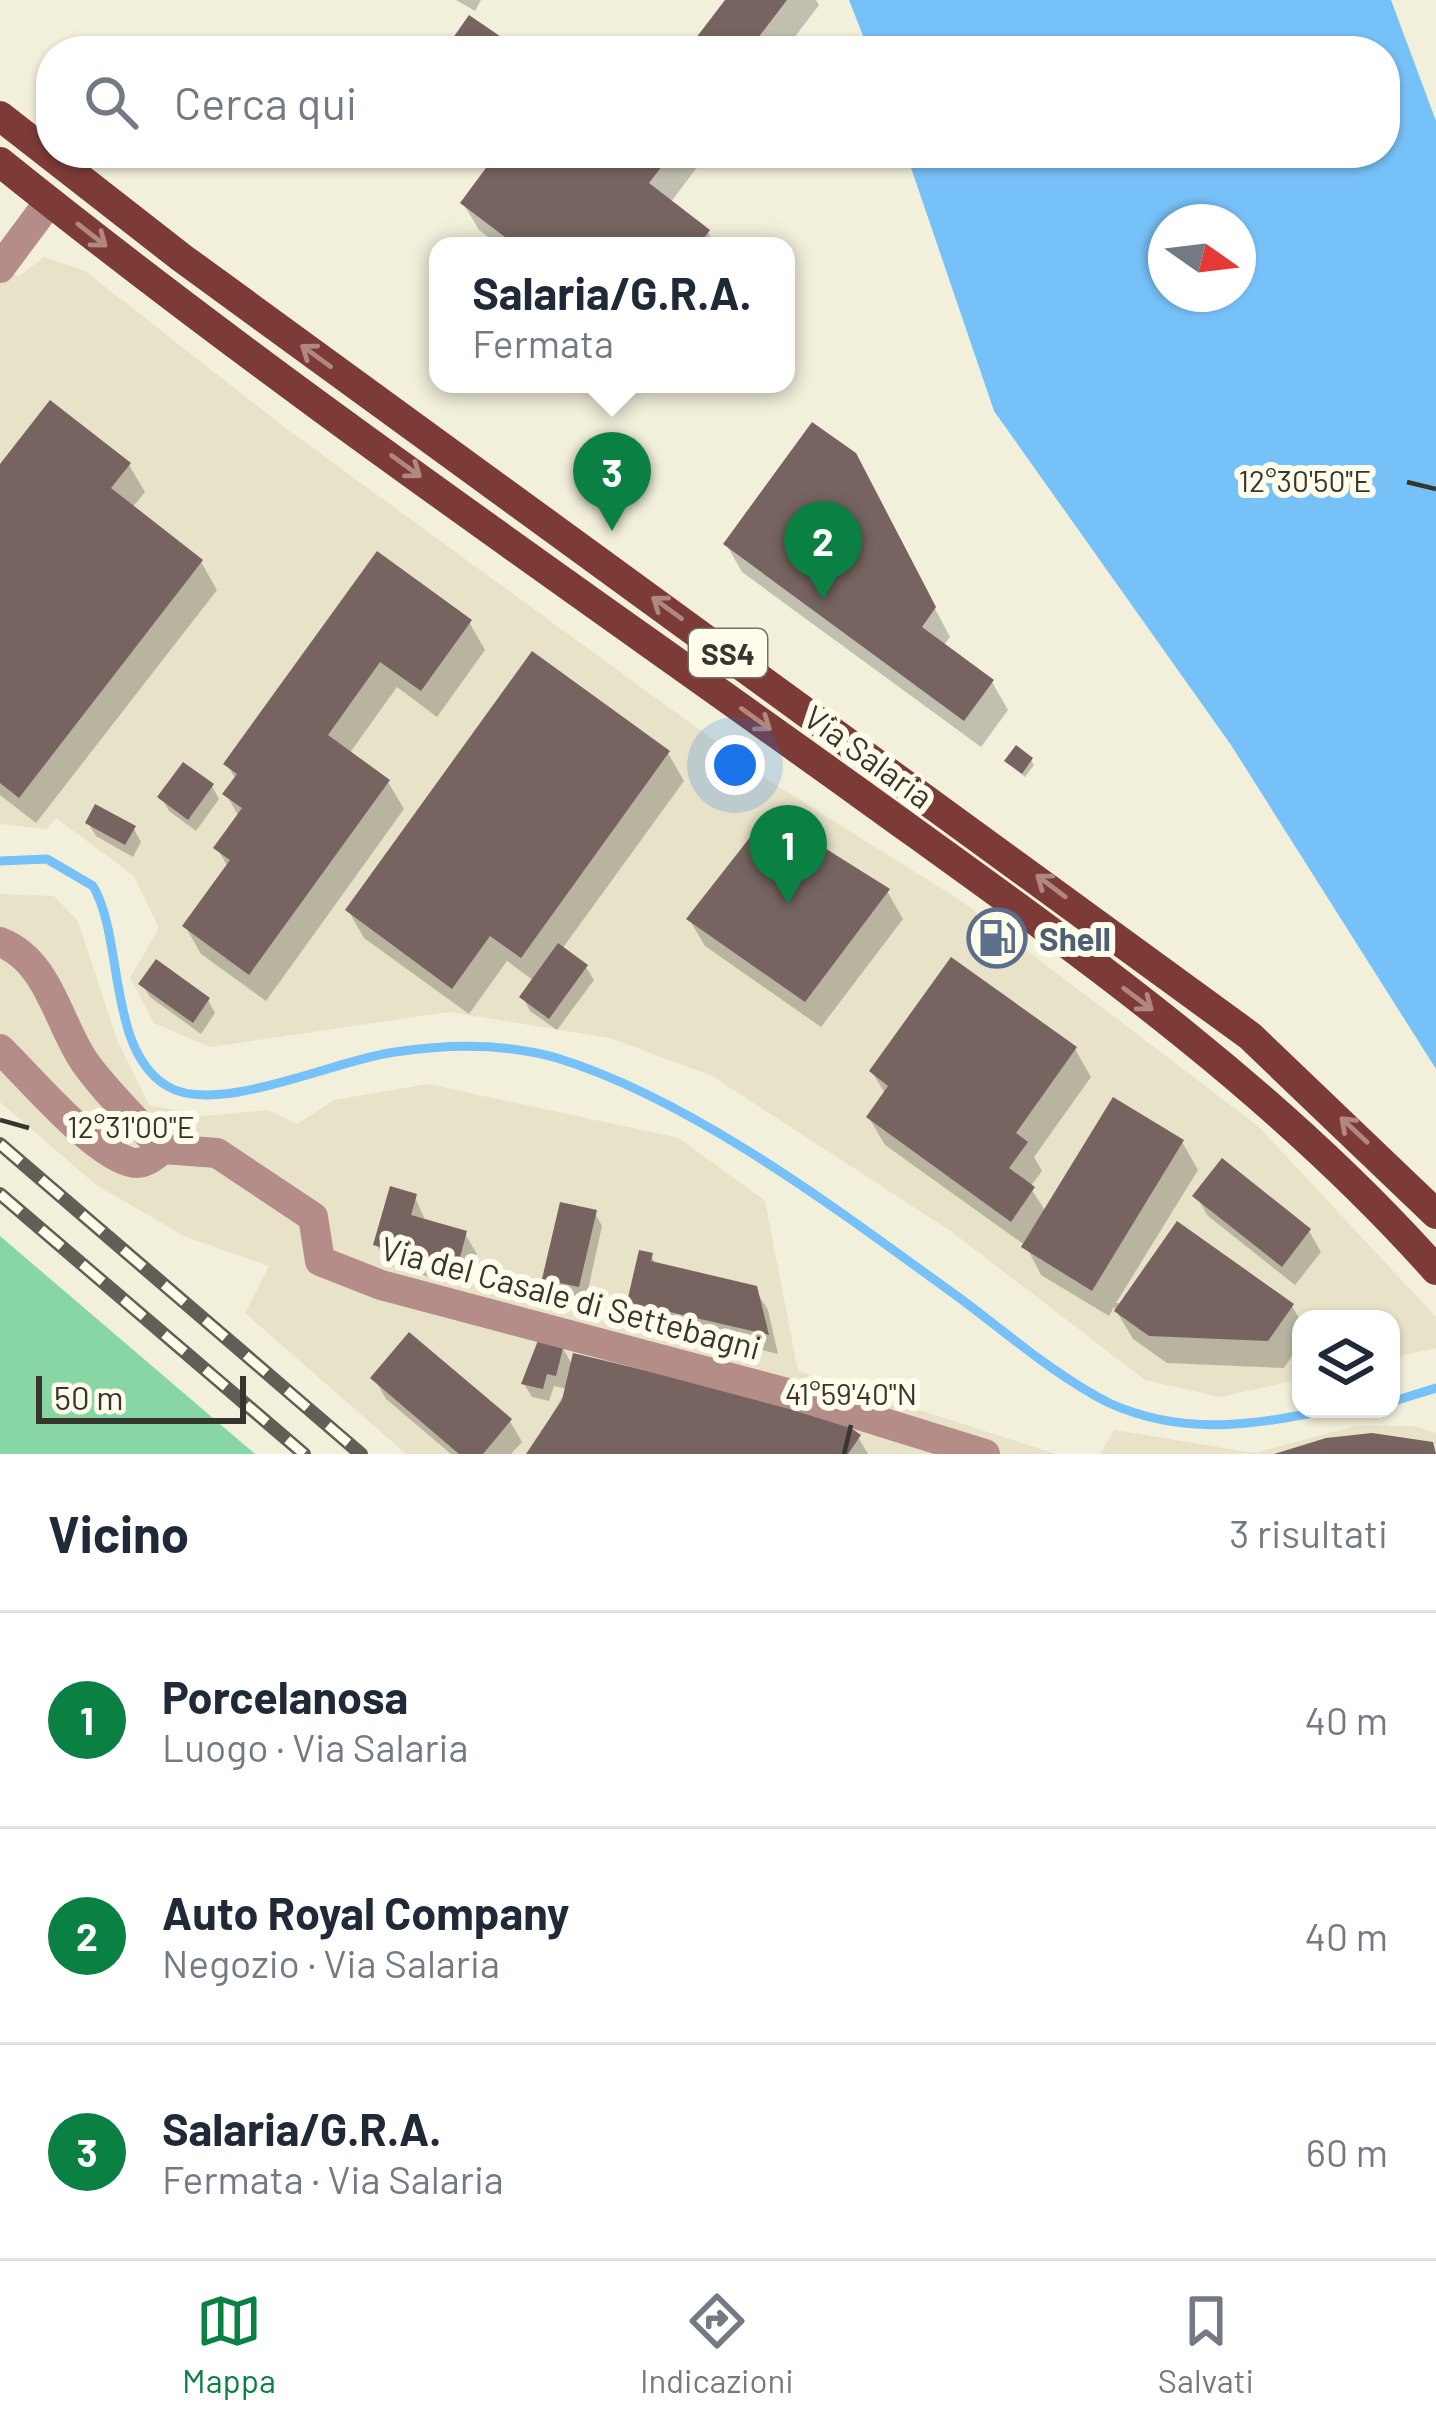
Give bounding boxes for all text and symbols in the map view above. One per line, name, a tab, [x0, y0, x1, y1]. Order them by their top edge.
search box	[36, 36, 1400, 168]
icon: search	[78, 69, 144, 135]
text: Cerca qui	[174, 75, 357, 129]
north arrow	[1148, 204, 1256, 312]
one-way arrow	[75, 221, 107, 248]
popup	[429, 237, 795, 393]
text: Salaria/G.R.A.	[472, 265, 752, 319]
text: Fermata	[472, 319, 614, 366]
one-way arrow	[300, 344, 333, 370]
pin: 3	[573, 432, 651, 531]
one-way arrow	[389, 453, 422, 478]
text: 12°30'50"E	[1239, 462, 1371, 498]
pin: 2	[784, 501, 862, 600]
one-way arrow	[651, 596, 684, 622]
road number: SS4	[689, 629, 767, 677]
street label: Via Salaria	[797, 696, 941, 816]
one-way arrow	[739, 706, 772, 731]
your location	[705, 735, 765, 795]
pin: 1	[749, 805, 827, 904]
one-way arrow	[1035, 874, 1068, 899]
fuel station icon: Shell	[966, 907, 1028, 969]
place label: Shell	[1039, 918, 1111, 958]
one-way arrow	[1121, 986, 1154, 1012]
text: 12°31'00"E	[67, 1108, 195, 1144]
one-way arrow	[1340, 1117, 1369, 1145]
street label: Via del Casale di Settebagni	[377, 1227, 765, 1367]
map controls	[1292, 1310, 1400, 1418]
button: layers	[1292, 1310, 1400, 1418]
scale bar	[36, 1370, 246, 1423]
text: 41°59'40"N	[785, 1375, 917, 1411]
text: 50 m	[54, 1377, 124, 1417]
text: Vicino	[48, 1502, 189, 1563]
text: 3 risultati	[1229, 1509, 1388, 1556]
text: Porcelanosa	[162, 1669, 408, 1723]
text: 1	[80, 1696, 94, 1743]
text: 40 m	[1304, 1696, 1388, 1743]
text: Luogo · Via Salaria	[162, 1723, 468, 1770]
text: Auto Royal Company	[162, 1885, 569, 1939]
text: 2	[76, 1912, 98, 1959]
text: 40 m	[1304, 1912, 1388, 1959]
text: Negozio · Via Salaria	[162, 1939, 500, 1986]
text: Salaria/G.R.A.	[162, 2101, 441, 2155]
text: 3	[76, 2128, 98, 2175]
text: 60 m	[1306, 2128, 1388, 2175]
text: Fermata · Via Salaria	[162, 2155, 504, 2202]
tab: Mappa	[182, 2288, 276, 2400]
tab: Indicazioni	[640, 2288, 794, 2400]
tab: Salvati	[1158, 2288, 1254, 2400]

